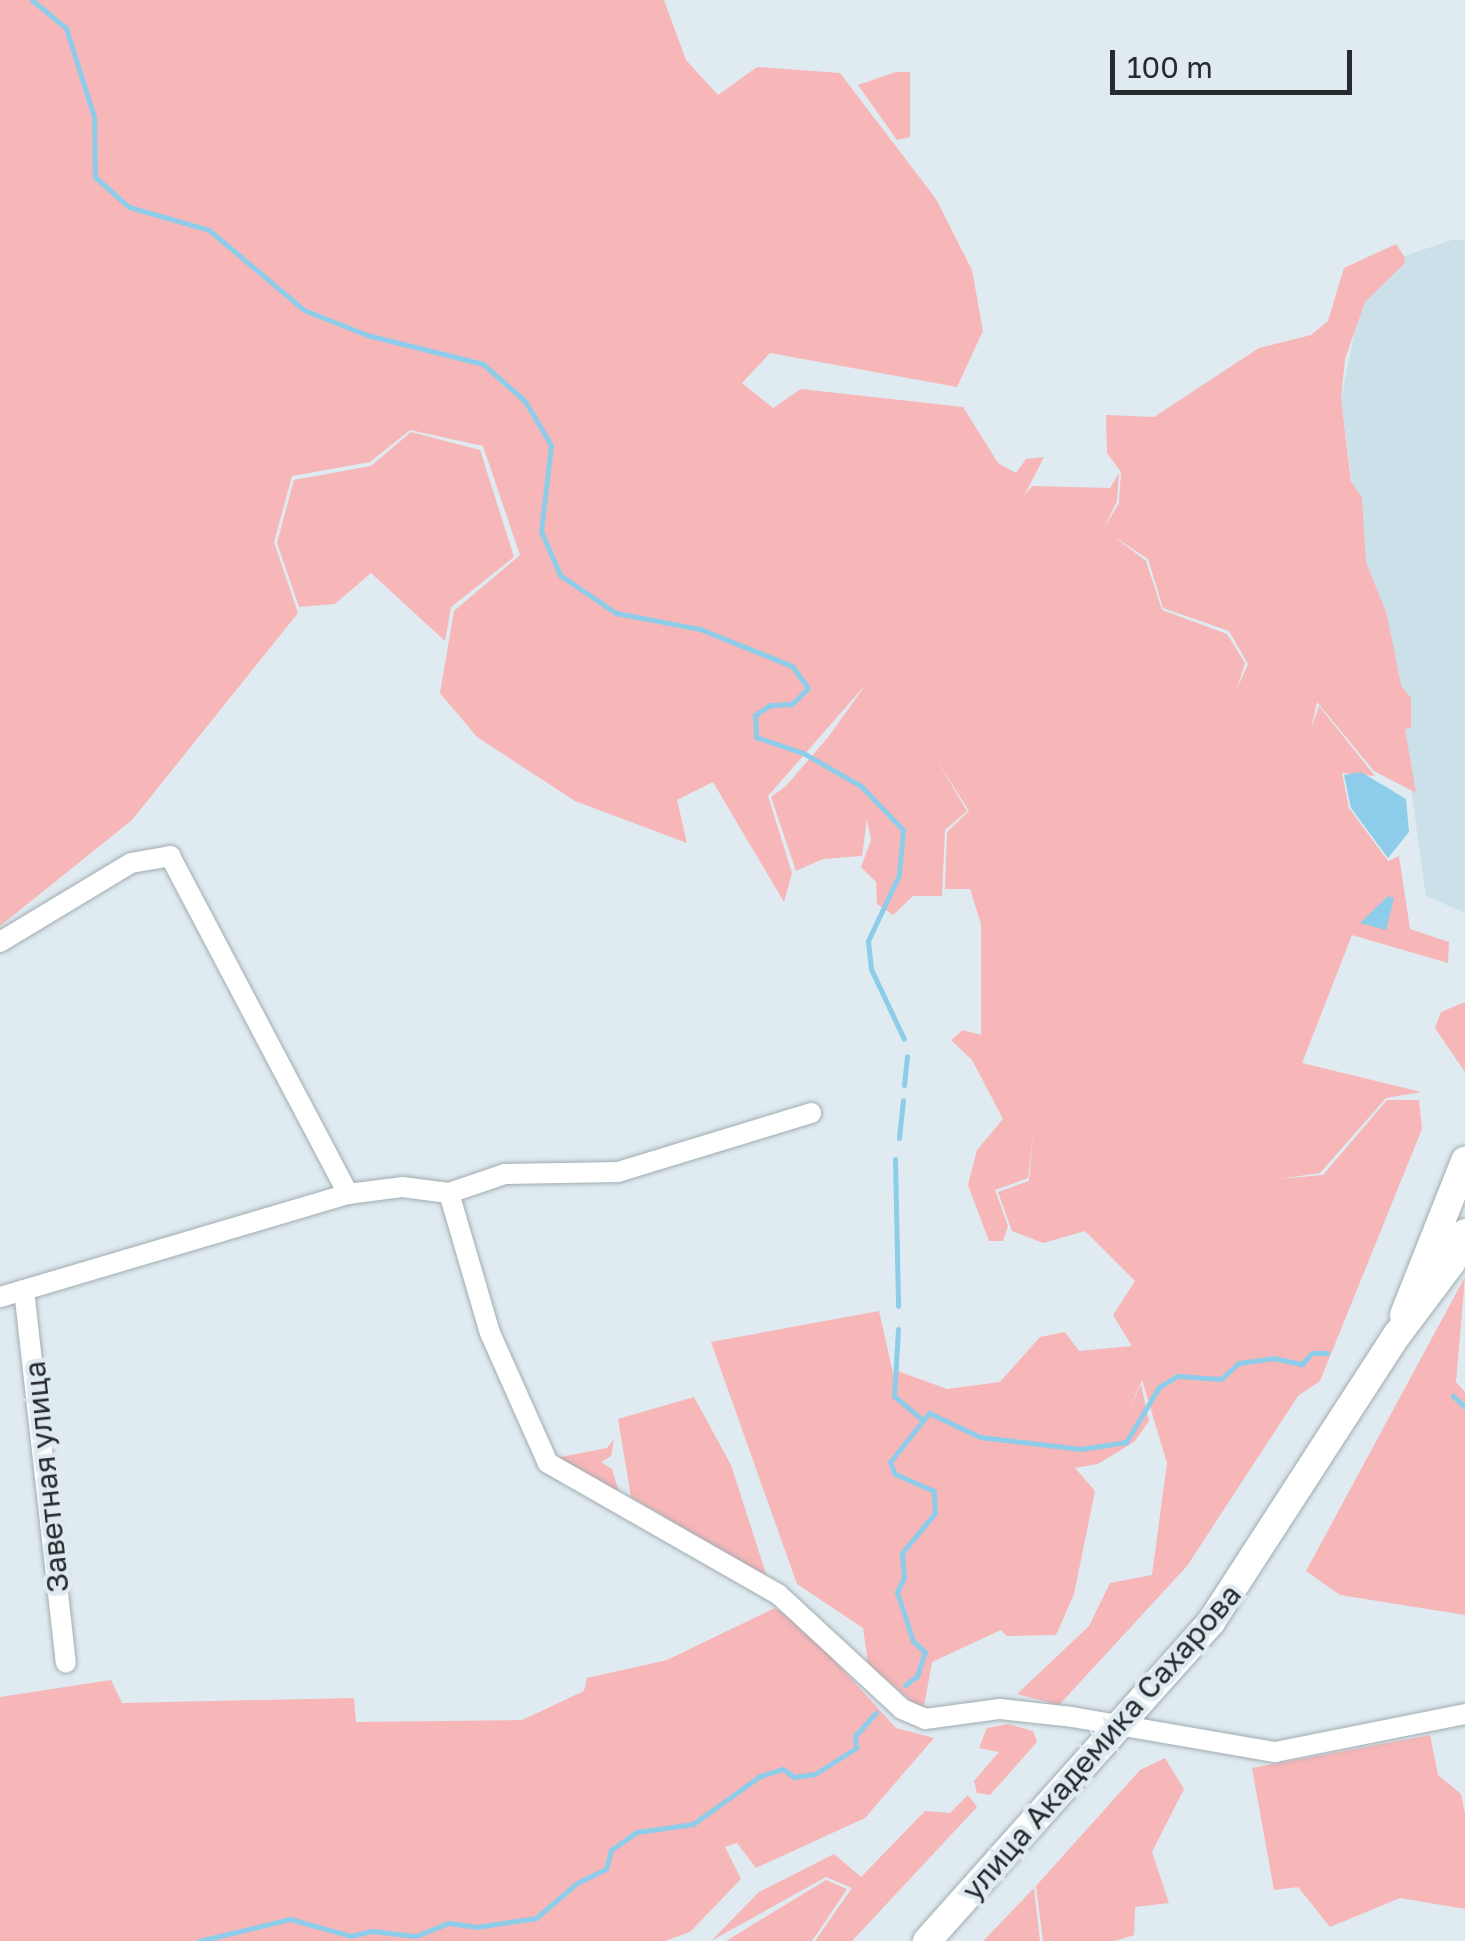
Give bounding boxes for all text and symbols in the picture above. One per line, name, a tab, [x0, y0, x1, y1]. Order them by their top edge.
scale bar	[1115, 30, 1358, 92]
text: 100 m	[1127, 49, 1213, 85]
street label: Заветная улица	[16, 1359, 76, 1595]
street label: улица Академика Сахарова	[954, 1577, 1248, 1907]

